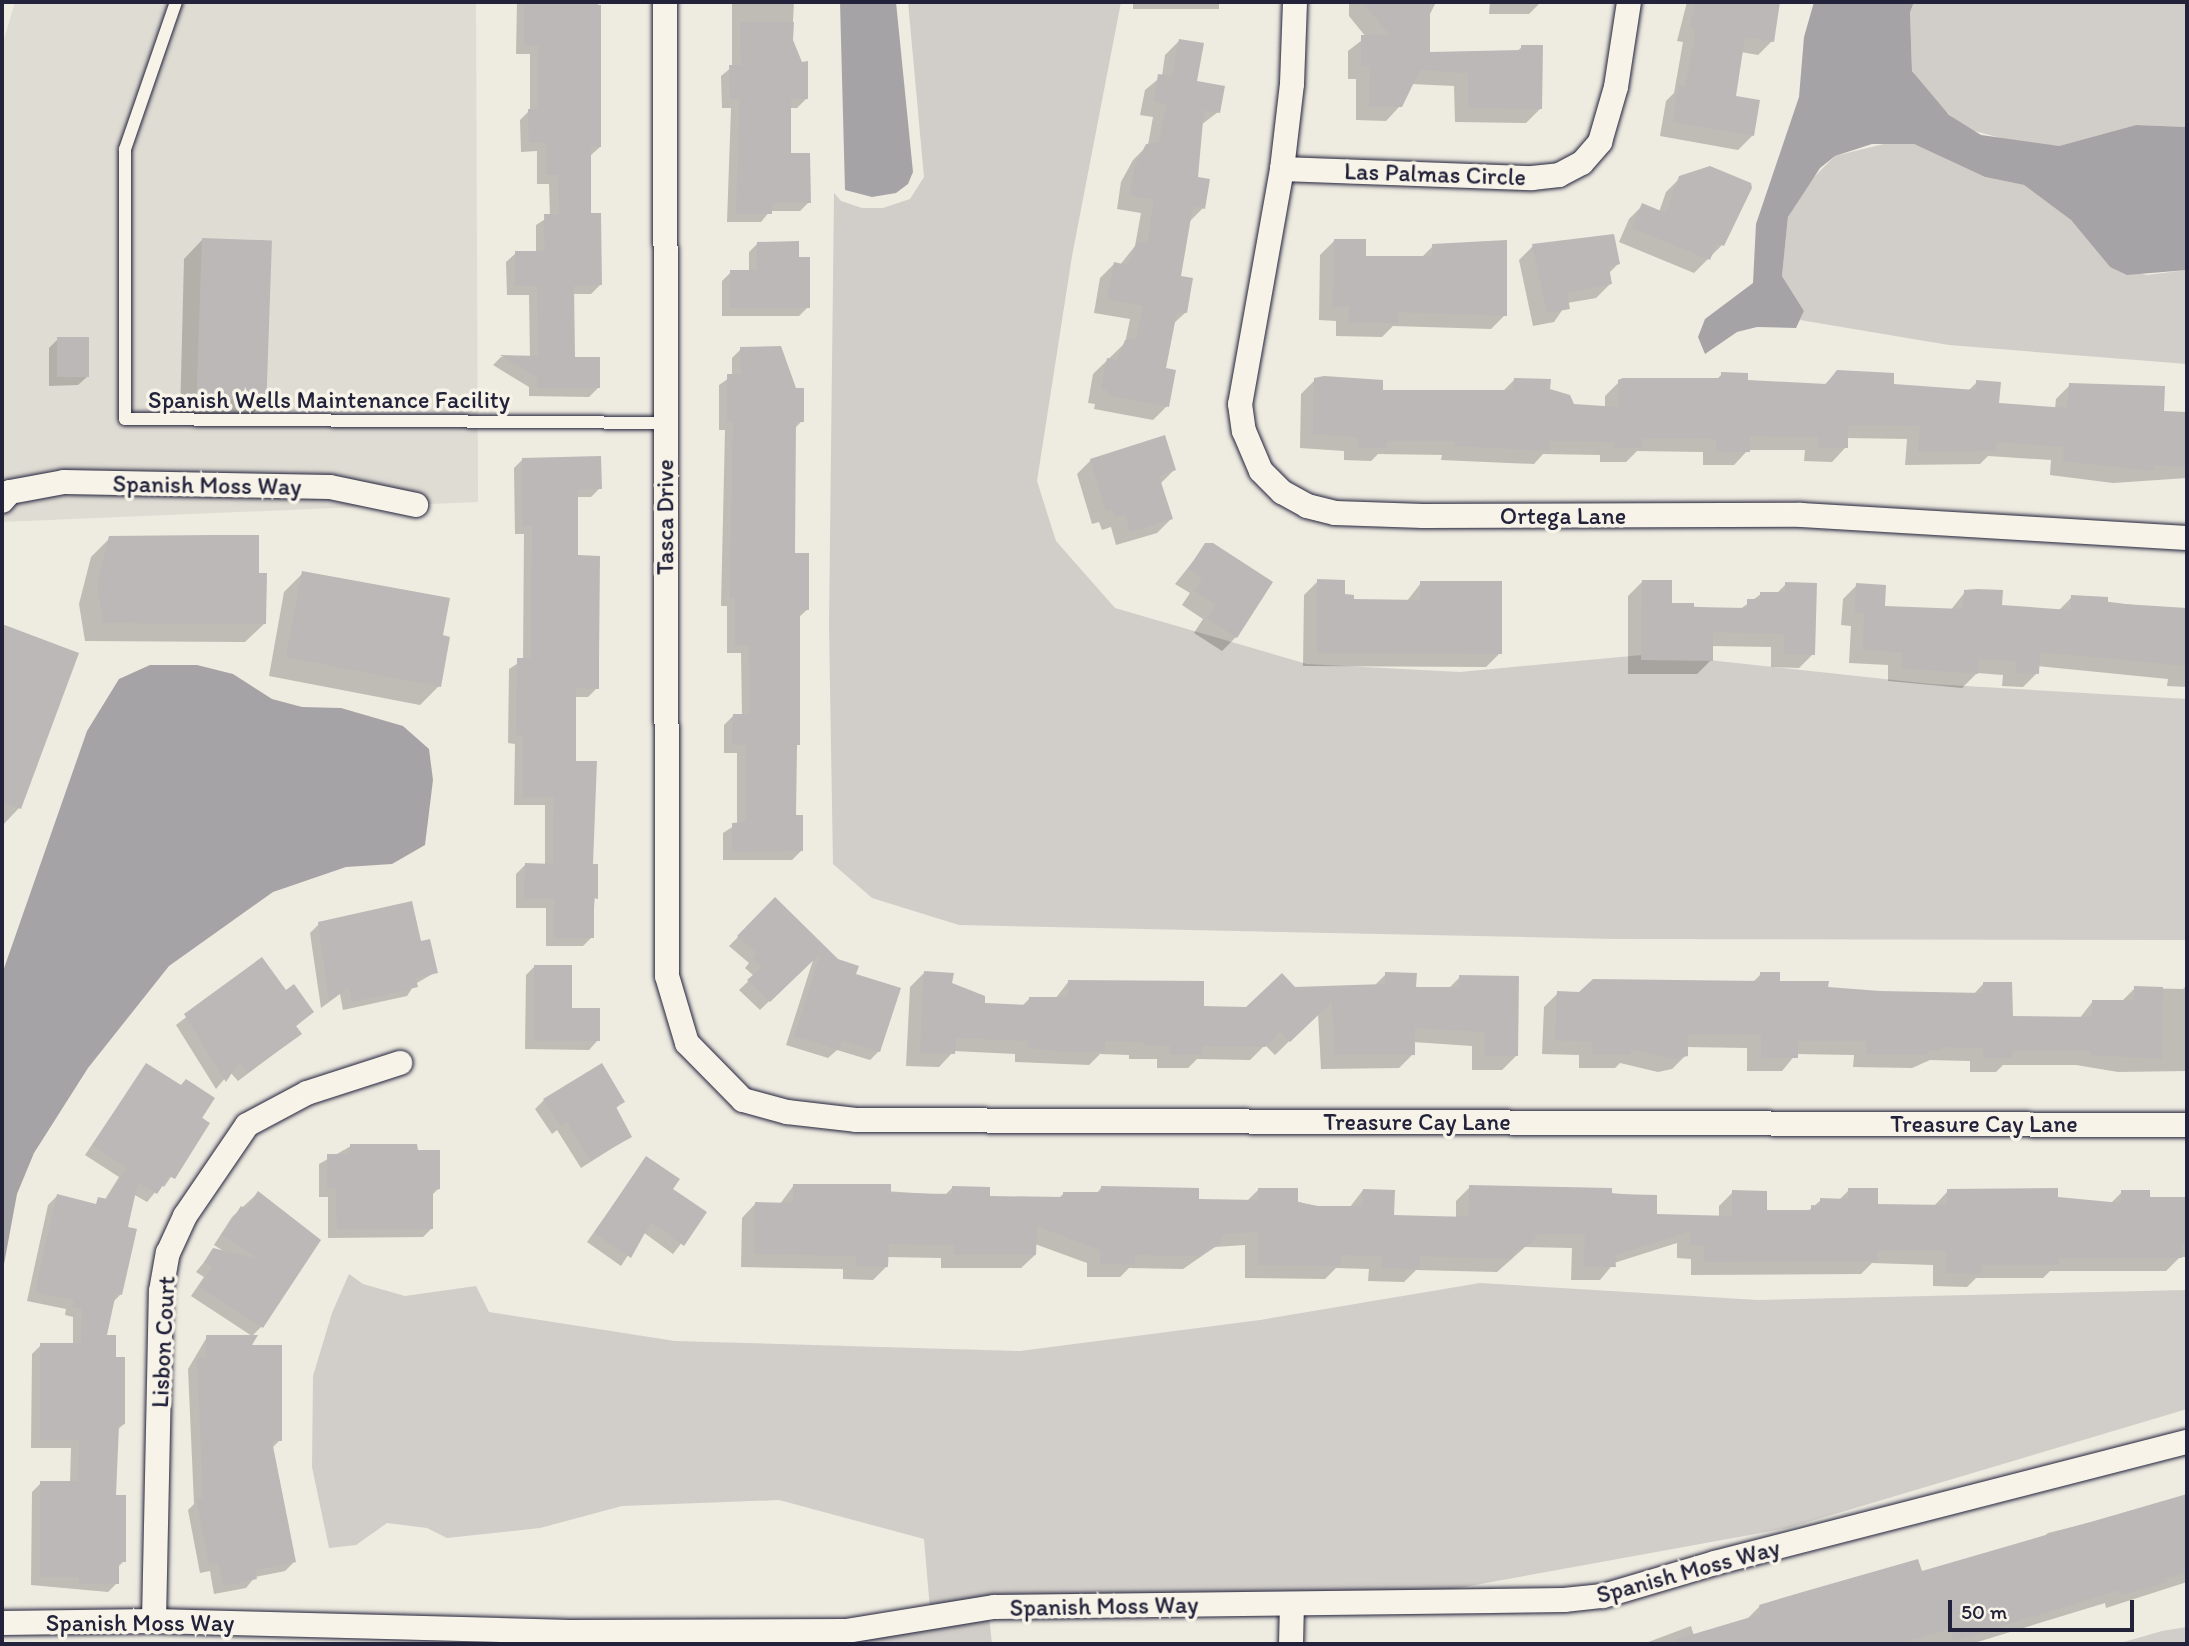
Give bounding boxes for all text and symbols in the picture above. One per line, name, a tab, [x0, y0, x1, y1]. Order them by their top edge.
street label: Las Palmas Circle	[1344, 156, 1526, 192]
street label: Spanish Wells Maintenance Facility	[148, 386, 510, 414]
street label: Tasca Drive	[651, 459, 679, 575]
street label: Spanish Moss Way	[113, 469, 301, 501]
street label: Ortega Lane	[1500, 502, 1626, 530]
street label: Treasure Cay Lane	[1323, 1108, 1511, 1136]
street label: Treasure Cay Lane	[1890, 1110, 2078, 1138]
street label: Lisbon Court	[145, 1275, 181, 1409]
street label: Spanish Moss Way	[1594, 1533, 1782, 1609]
scale bar	[1951, 1586, 2136, 1630]
street label: Spanish Moss Way	[1010, 1590, 1198, 1622]
text: 50 m	[1961, 1599, 2007, 1624]
street label: Spanish Moss Way	[46, 1609, 234, 1637]

